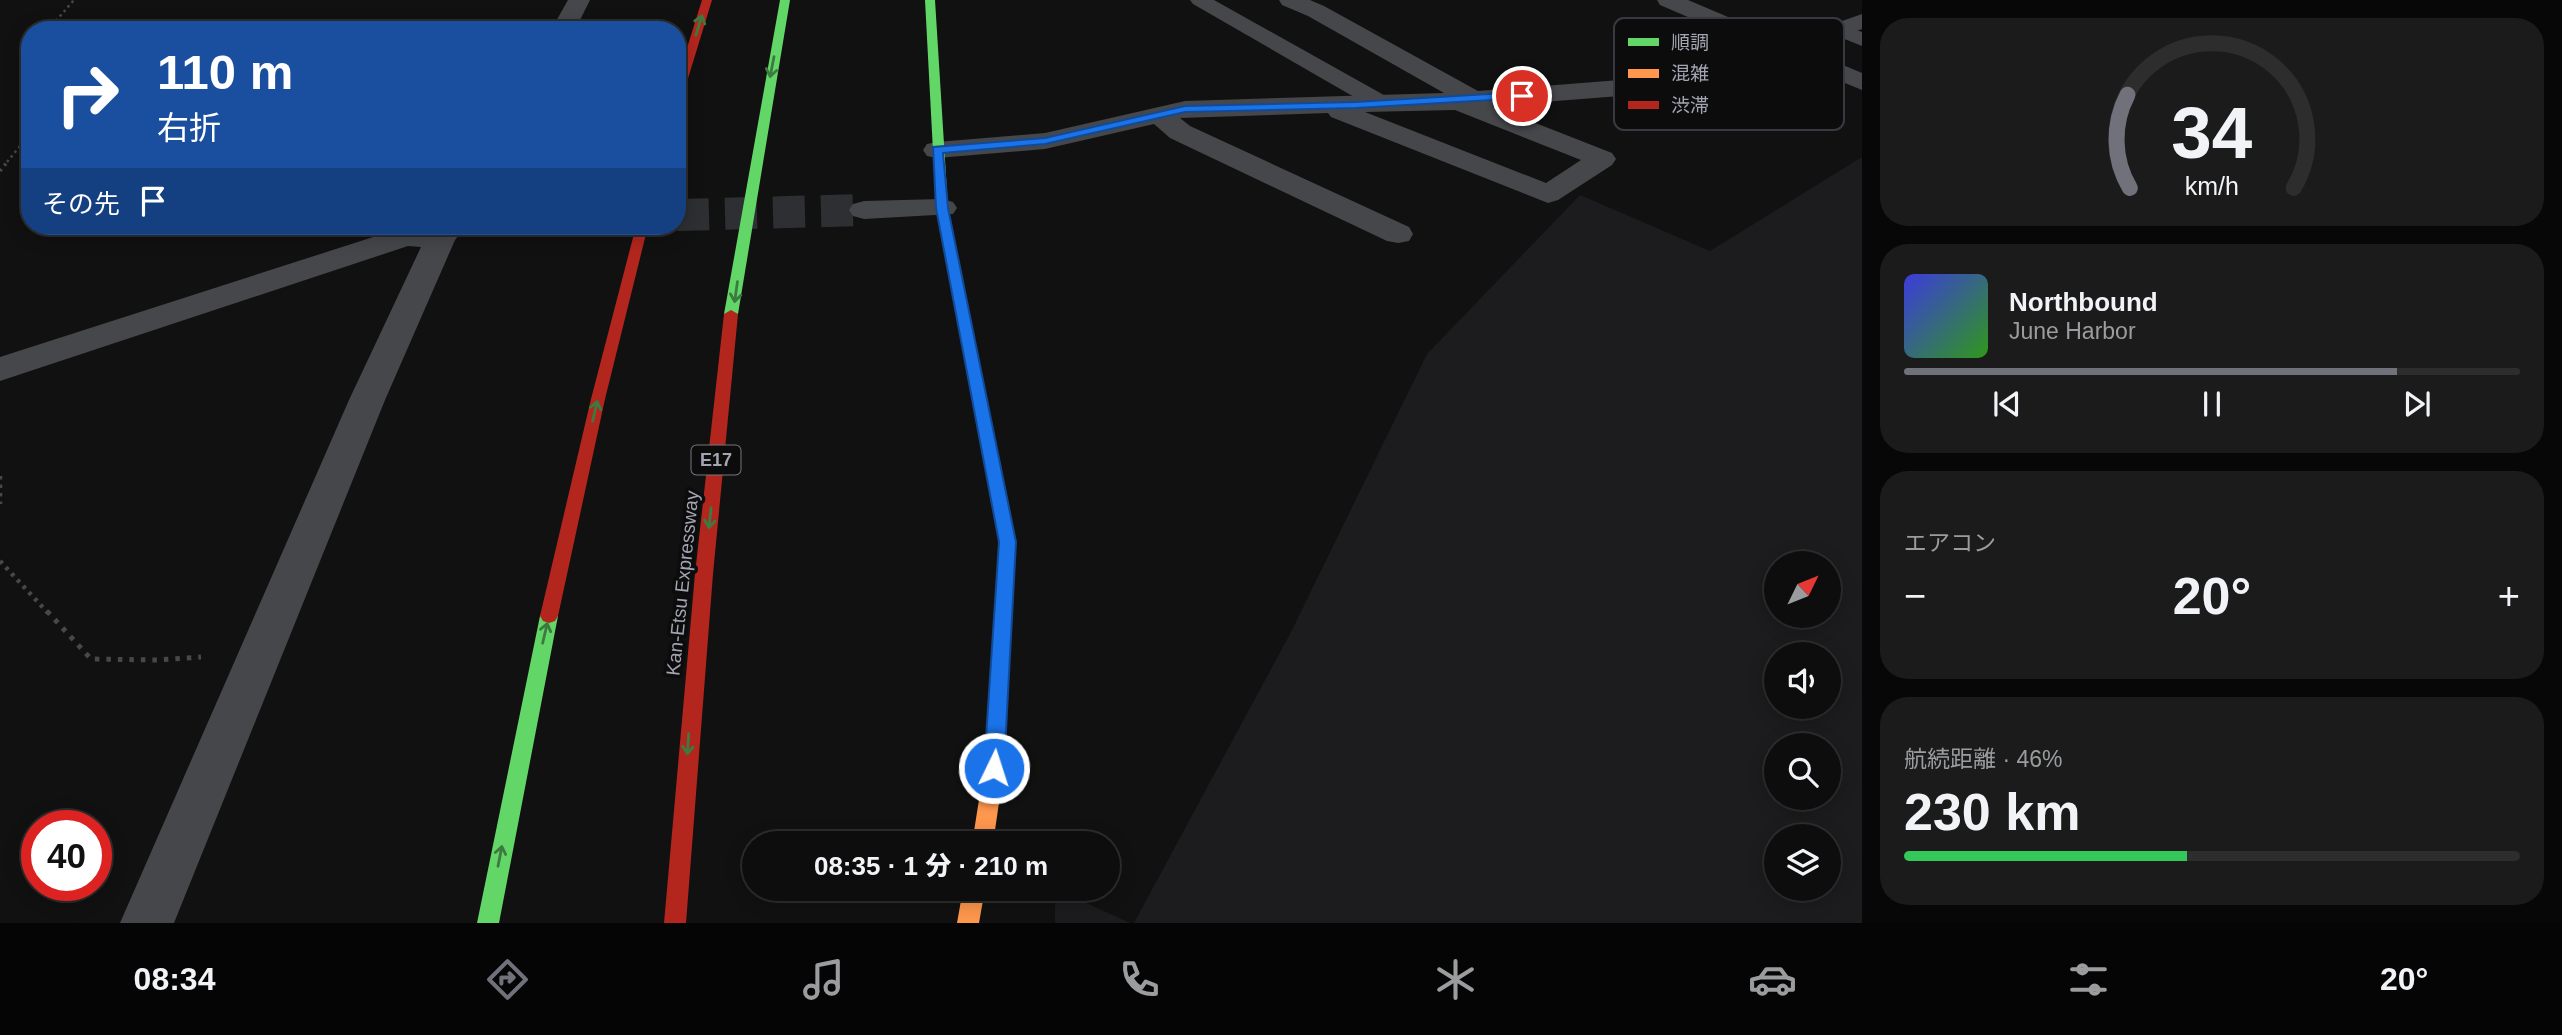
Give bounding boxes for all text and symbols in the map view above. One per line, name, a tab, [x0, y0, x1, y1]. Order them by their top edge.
one-way arrow	[694, 15, 707, 37]
legend	[1614, 18, 1844, 130]
text: 順調	[1671, 32, 1709, 53]
text: 110 m	[157, 45, 293, 99]
icon: right	[42, 49, 133, 140]
one-way arrow	[765, 55, 778, 78]
text: 混雑	[1671, 63, 1709, 84]
pin	[1492, 66, 1552, 126]
icon: arrive	[1503, 77, 1541, 115]
text: 34	[2172, 93, 2253, 174]
text: 渋滞	[1671, 95, 1709, 116]
text: 右折	[157, 110, 221, 146]
text: km/h	[2185, 172, 2239, 200]
icon: arrive	[134, 182, 172, 220]
text: その先	[42, 189, 120, 219]
one-way arrow	[729, 280, 742, 303]
text: Northbound	[2009, 287, 2158, 317]
text: June Harbor	[2009, 318, 2136, 344]
icon: previous	[1988, 385, 2026, 423]
icon: pause	[2193, 385, 2231, 423]
icon: next	[2398, 385, 2436, 423]
one-way arrow	[588, 400, 602, 423]
road number: E17	[692, 446, 740, 474]
street label: Kan-Etsu Expressway	[662, 489, 703, 677]
one-way arrow	[703, 506, 716, 528]
text: エアコン	[1904, 530, 1996, 556]
north arrow	[1764, 551, 1841, 628]
map controls	[1764, 551, 1841, 901]
text: 20°	[2173, 567, 2251, 625]
text: −	[1904, 575, 1926, 617]
text: +	[2498, 575, 2520, 617]
one-way arrow	[538, 622, 552, 645]
button: sound	[1764, 642, 1841, 719]
position arrow	[957, 731, 1031, 805]
one-way arrow	[682, 732, 695, 755]
button: search	[1764, 733, 1841, 810]
text: 航続距離 · 46%	[1904, 746, 2062, 772]
text: 230 km	[1904, 783, 2080, 841]
speed limit sign: 40	[21, 810, 112, 901]
button: layers	[1764, 824, 1841, 901]
one-way arrow	[494, 845, 507, 868]
text: 08:35 · 1 分 · 210 m	[814, 851, 1048, 881]
icon: directions	[483, 955, 532, 1004]
icon: music	[799, 955, 848, 1004]
icon: phone	[1115, 955, 1164, 1004]
icon: climate	[1431, 955, 1480, 1004]
icon: car	[1748, 955, 1797, 1004]
icon: filters	[2064, 955, 2113, 1004]
text: 08:34	[134, 961, 215, 997]
text: 20°	[2380, 961, 2428, 997]

